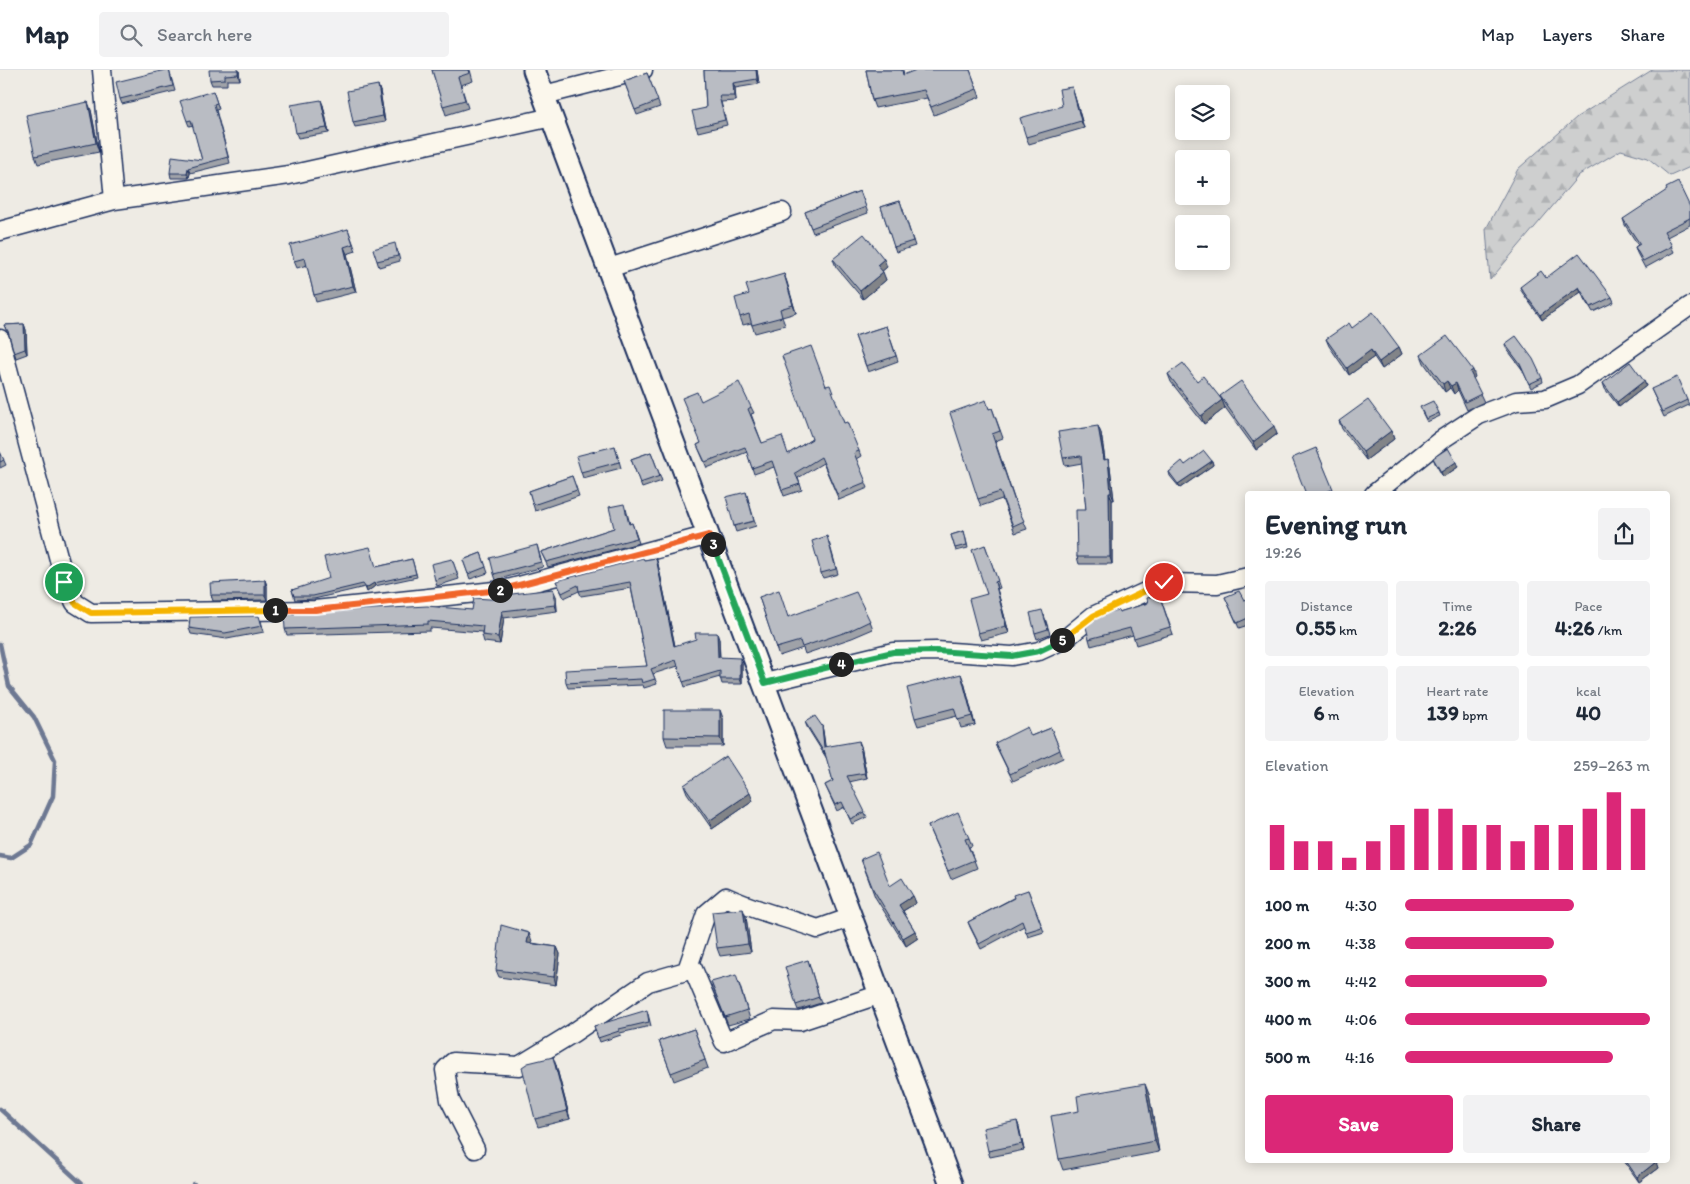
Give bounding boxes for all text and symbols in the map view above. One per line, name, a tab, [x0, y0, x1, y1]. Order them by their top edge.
search box	[99, 12, 449, 57]
text: Map	[25, 20, 69, 49]
icon: search	[117, 21, 145, 49]
text: Search here	[157, 23, 252, 46]
text: Map	[1481, 24, 1514, 46]
text: Layers	[1542, 24, 1592, 46]
text: Share	[1620, 24, 1665, 46]
map controls	[1175, 85, 1230, 270]
button: layers	[1175, 85, 1230, 140]
button: +	[1175, 150, 1230, 205]
button: −	[1175, 215, 1230, 270]
text: Evening run	[1265, 507, 1407, 541]
button: share	[1598, 508, 1650, 560]
pin: 3	[700, 532, 726, 556]
text: 3	[710, 536, 717, 553]
text: 19:26	[1265, 543, 1302, 562]
pin	[43, 561, 85, 603]
pin	[1143, 561, 1185, 603]
icon: arrive	[50, 568, 78, 596]
icon: check	[1150, 568, 1178, 596]
pin: 2	[488, 578, 512, 602]
text: 2	[497, 582, 504, 599]
pin: 1	[262, 598, 288, 622]
text: Distance	[1300, 598, 1353, 615]
text: Time	[1443, 598, 1472, 615]
text: Pace	[1574, 598, 1603, 615]
text: 1	[272, 602, 279, 619]
text: 0.55	[1296, 615, 1336, 640]
text: 2:26	[1438, 615, 1477, 640]
text: 4:26	[1555, 615, 1595, 640]
text: km	[1336, 622, 1357, 639]
text: /km	[1595, 622, 1622, 639]
pin: 5	[1050, 628, 1074, 652]
text: 5	[1059, 632, 1066, 649]
pin: 4	[828, 652, 854, 676]
text: 4	[837, 656, 846, 673]
text: Elevation	[1299, 683, 1354, 700]
text: Heart rate	[1427, 683, 1488, 700]
text: kcal	[1576, 683, 1601, 700]
text: 6	[1313, 700, 1325, 725]
text: 139	[1427, 700, 1459, 725]
text: 40	[1576, 700, 1601, 725]
text: m	[1325, 707, 1340, 724]
text: bpm	[1459, 707, 1488, 724]
text: Elevation	[1265, 756, 1329, 775]
text: 259–263 m	[1573, 756, 1650, 775]
text: 100 m	[1265, 896, 1309, 915]
text: 4:30	[1345, 896, 1377, 915]
text: 200 m	[1265, 934, 1310, 953]
text: 4:38	[1345, 934, 1376, 953]
text: 300 m	[1265, 972, 1311, 991]
text: 4:42	[1345, 972, 1377, 991]
text: 400 m	[1265, 1010, 1311, 1029]
text: 4:06	[1345, 1010, 1377, 1029]
text: 500 m	[1265, 1048, 1310, 1067]
text: 4:16	[1345, 1048, 1374, 1067]
button: Save	[1265, 1095, 1453, 1153]
button: Share	[1463, 1095, 1650, 1153]

